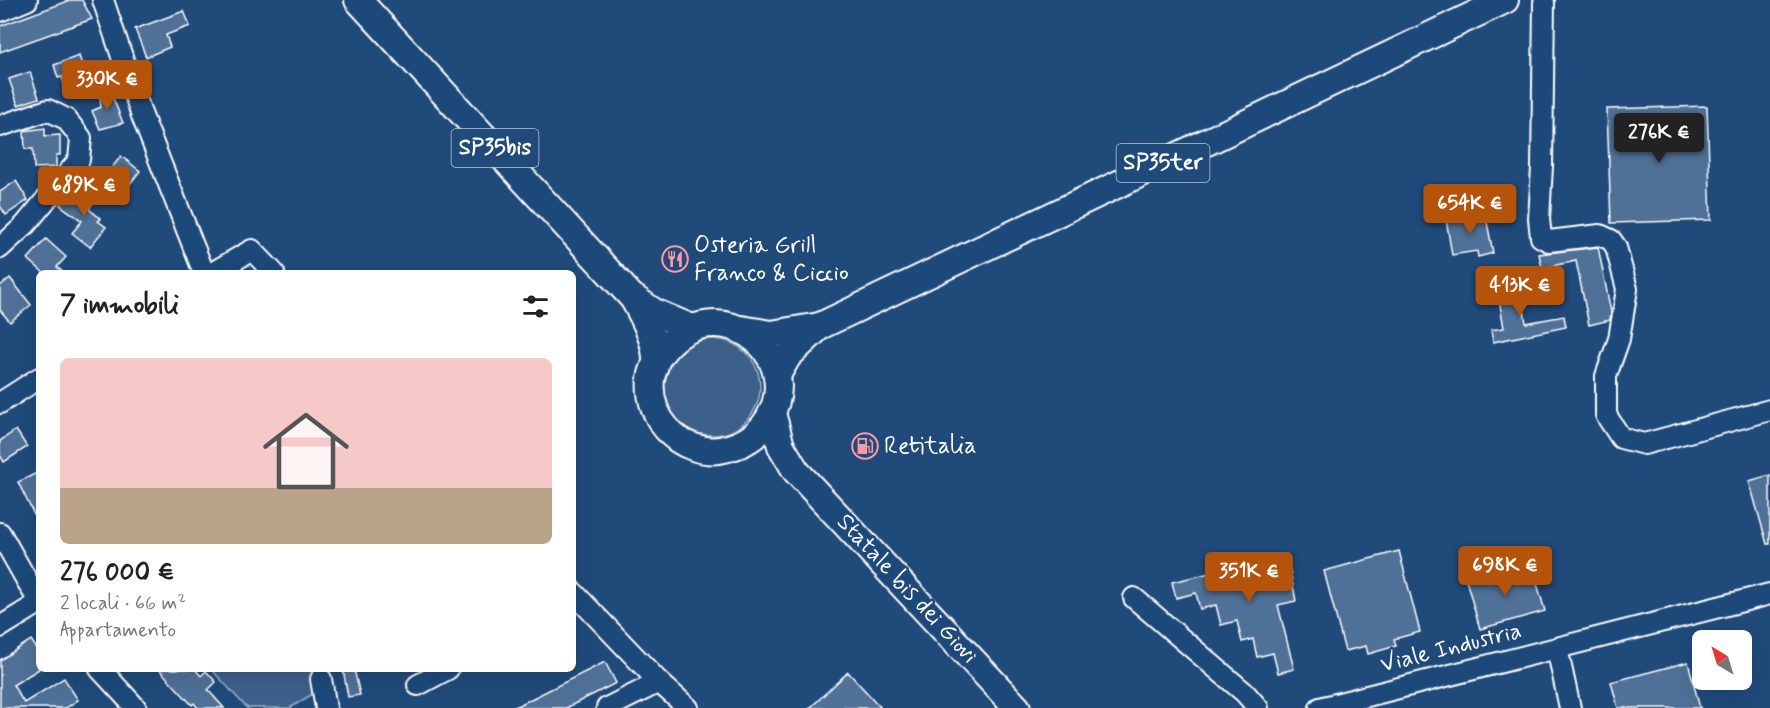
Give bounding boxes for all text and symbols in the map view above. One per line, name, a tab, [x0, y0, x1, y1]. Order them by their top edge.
pin: 330K €	[58, 60, 156, 111]
text: 330K €	[76, 66, 138, 93]
pin: 276K €	[1610, 113, 1708, 164]
text: 276K €	[1628, 119, 1690, 146]
road number: SP35bis	[452, 129, 538, 167]
road number: SP35ter	[1116, 144, 1210, 182]
pin: 689K €	[35, 166, 133, 217]
text: 689K €	[52, 172, 116, 199]
pin: 654K €	[1421, 184, 1519, 235]
text: 654K €	[1437, 190, 1503, 217]
place label: Osteria Grill Franco & Ciccio	[694, 230, 849, 289]
restaurant icon: Osteria Grill Franco & Ciccio	[660, 244, 690, 274]
pin: 413K €	[1471, 266, 1569, 317]
text: 413K €	[1489, 272, 1551, 299]
text: 7 immobili	[60, 289, 179, 323]
icon: filters	[519, 290, 552, 323]
icon: home	[252, 397, 360, 505]
fuel station icon: Retitalia	[850, 431, 880, 461]
place label: Retitalia	[884, 431, 977, 462]
street label: Statale bis dei Giovi	[829, 507, 985, 671]
pin: 698K €	[1456, 546, 1554, 597]
pin: 351K €	[1200, 552, 1298, 603]
text: 698K €	[1472, 552, 1538, 579]
text: 276 000 €	[60, 556, 174, 590]
text: 351K €	[1219, 558, 1279, 585]
text: 2 locali · 66 m²	[60, 590, 186, 617]
street label: Viale Industria	[1377, 615, 1525, 681]
text: Appartamento	[60, 617, 176, 644]
north arrow	[1692, 630, 1752, 690]
map controls	[1692, 630, 1752, 690]

